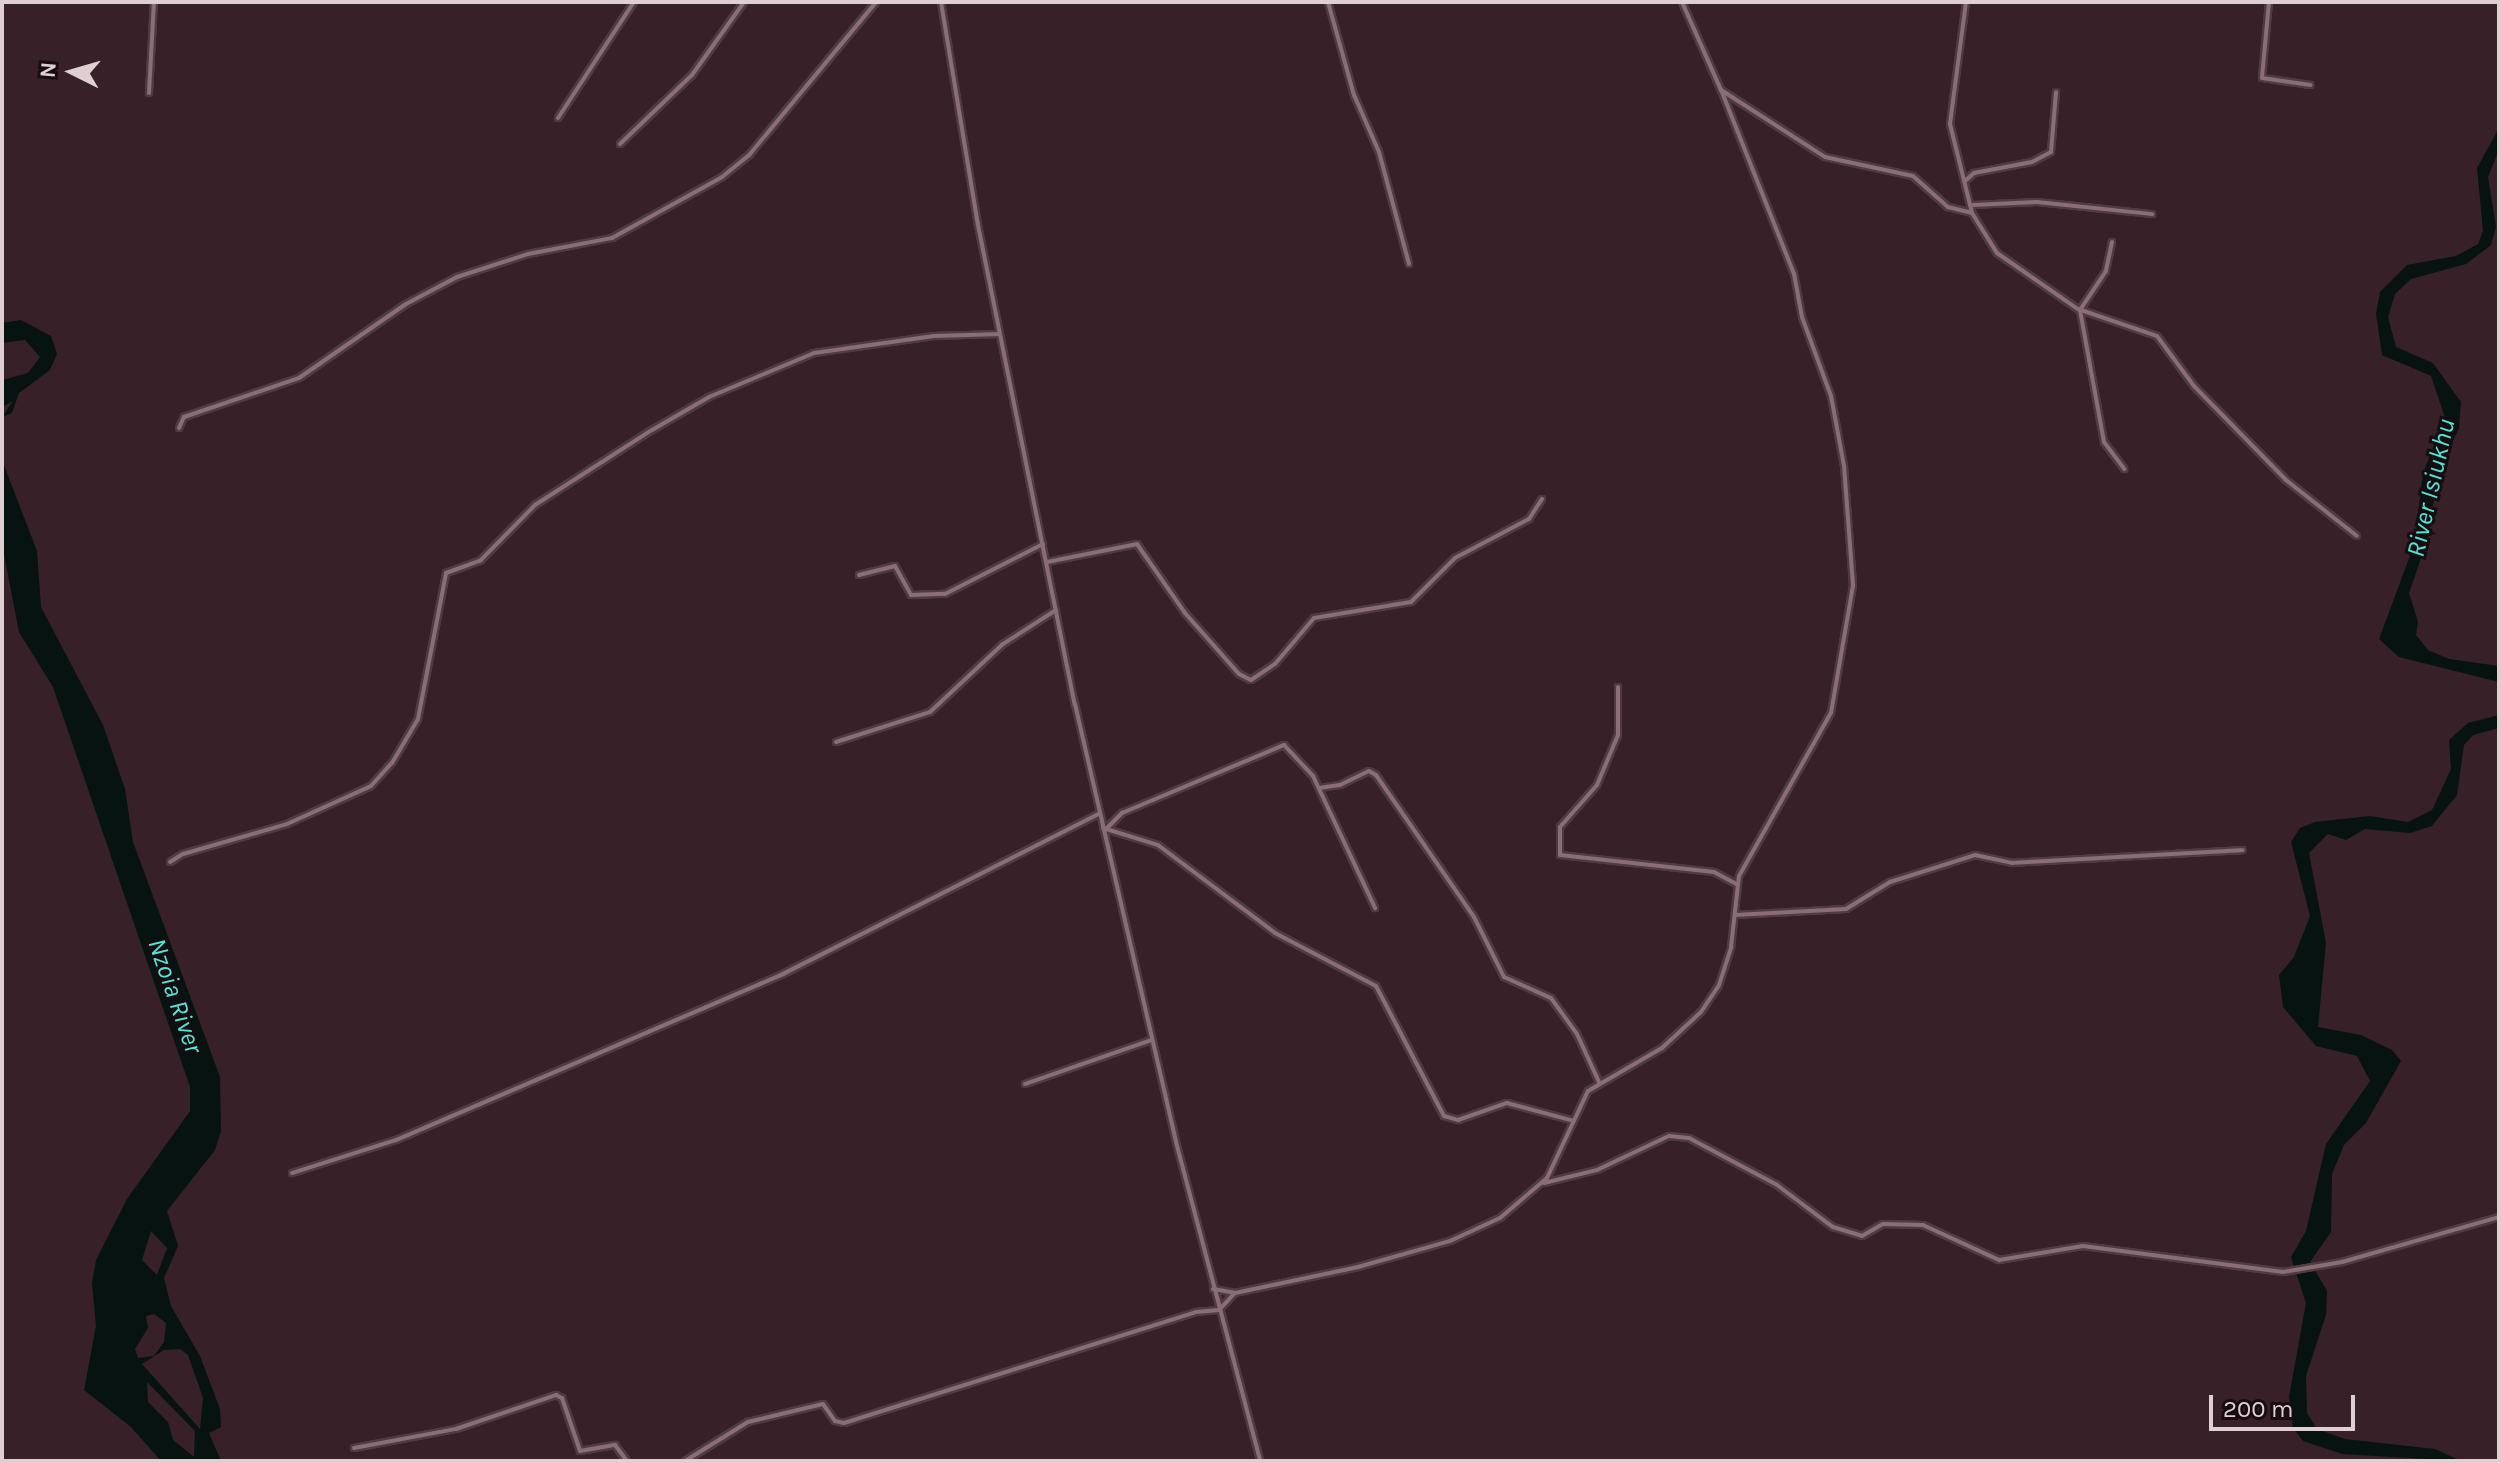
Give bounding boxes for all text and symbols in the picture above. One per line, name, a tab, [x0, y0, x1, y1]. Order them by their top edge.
north arrow	[32, 32, 112, 112]
text: N	[34, 61, 62, 79]
water label: River Isiukhu	[2400, 416, 2462, 560]
water label: Nzoia River	[141, 934, 209, 1058]
scale bar	[2213, 1379, 2359, 1429]
text: 200 m	[2223, 1395, 2294, 1423]

